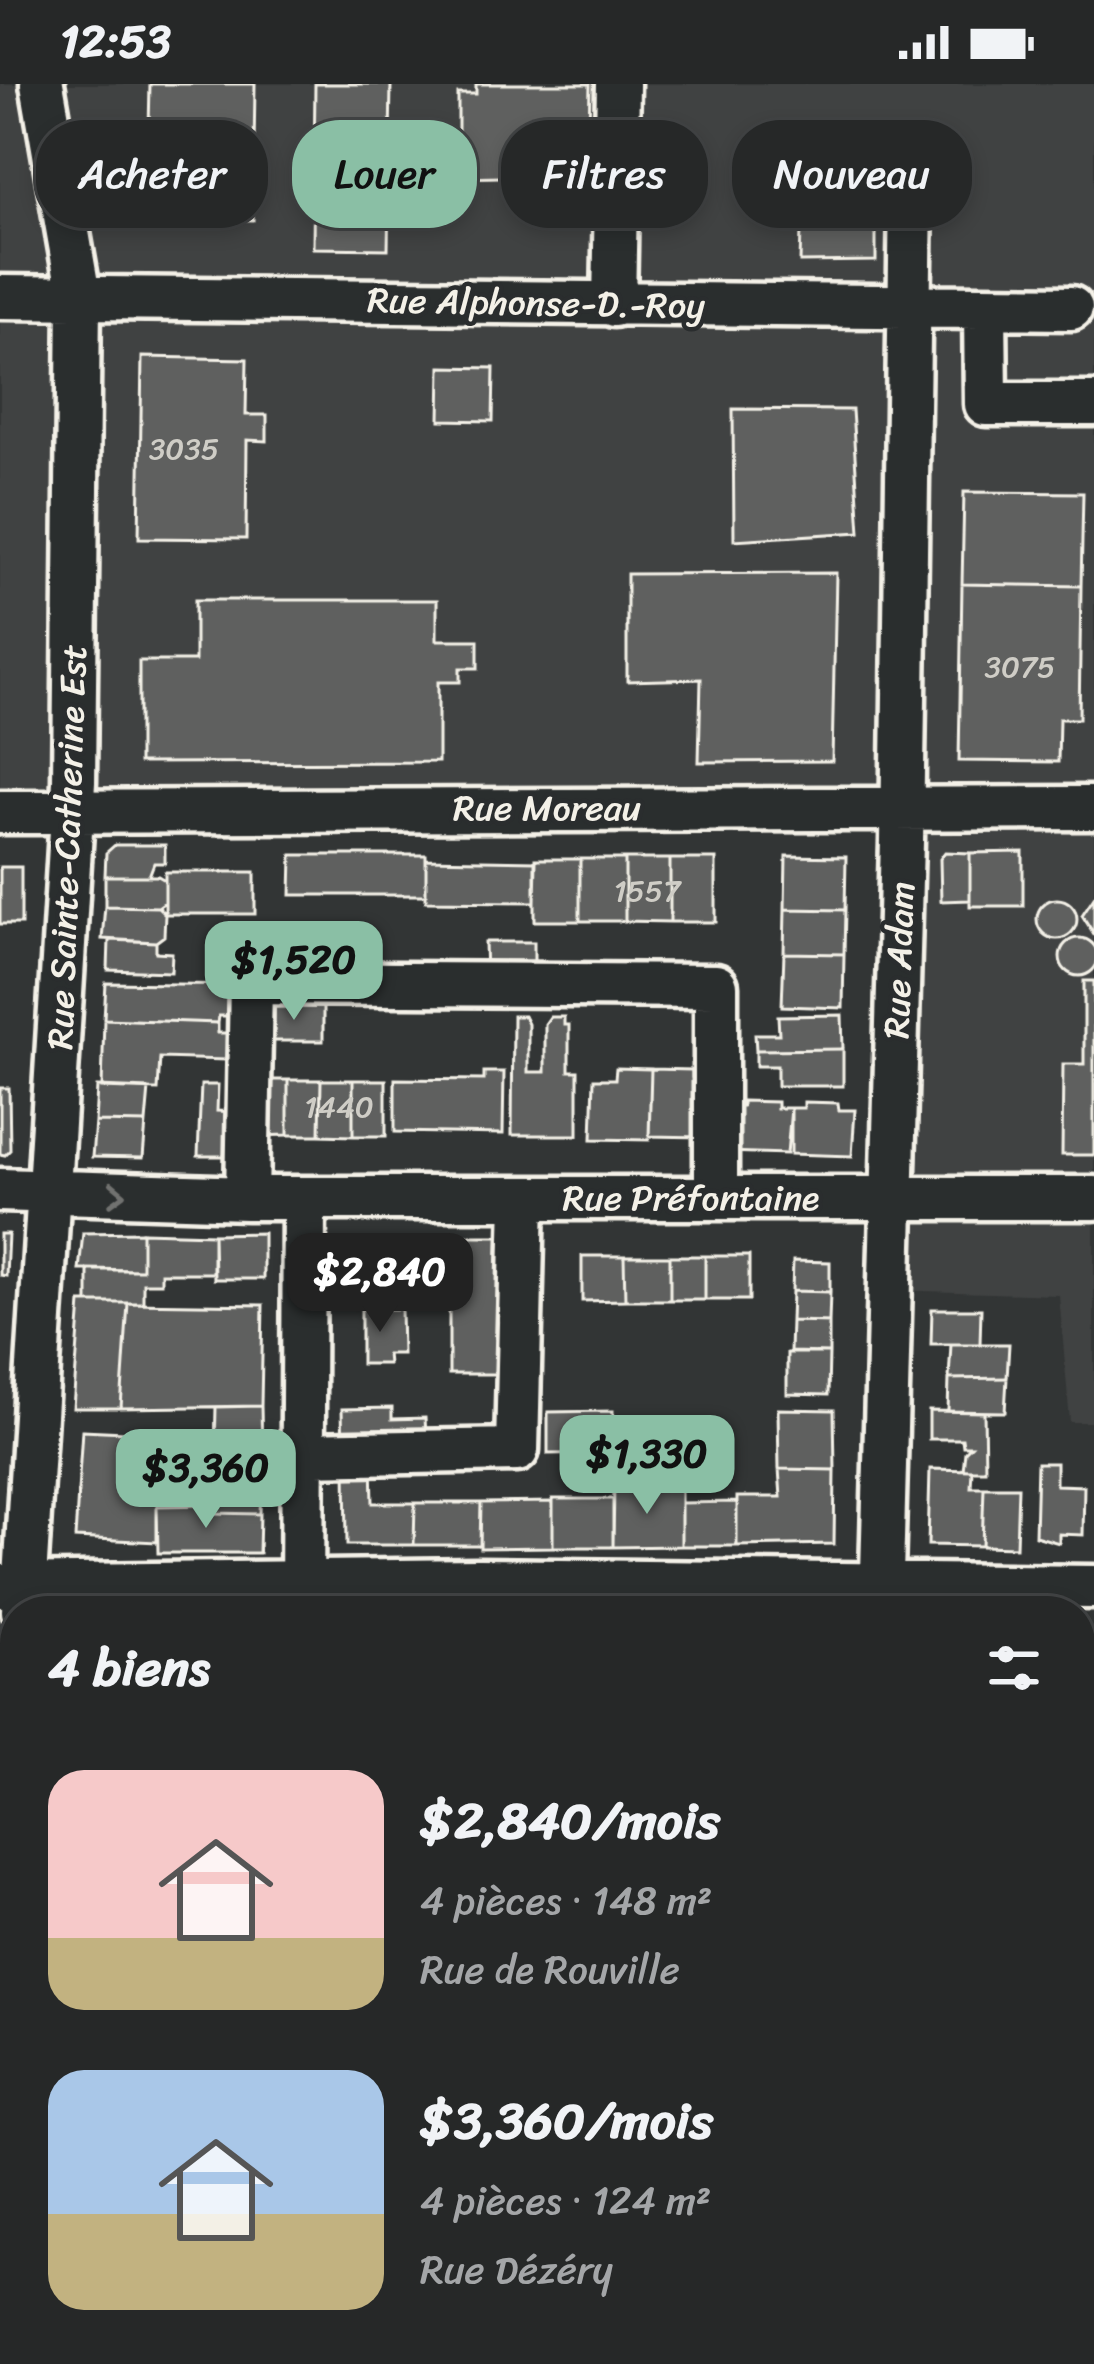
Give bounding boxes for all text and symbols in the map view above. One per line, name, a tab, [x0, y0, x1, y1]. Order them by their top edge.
text: 12:53	[60, 2, 171, 82]
chip: Acheter	[36, 120, 268, 228]
chip: Louer	[292, 120, 477, 228]
chip: Filtres	[501, 120, 708, 228]
chip: Nouveau	[732, 120, 972, 228]
street label: Rue Alphonse-D.-Roy	[367, 268, 706, 338]
house number: 3035	[149, 422, 219, 476]
house number: 3075	[985, 640, 1055, 694]
street label: Rue Sainte-Catherine Est	[28, 643, 106, 1051]
street label: Rue Moreau	[453, 776, 641, 840]
house number: 1557	[614, 864, 682, 918]
street label: Rue Adam	[864, 880, 934, 1040]
pin: $1,520	[196, 921, 392, 1023]
text: $1,520	[232, 925, 356, 994]
house number: 1440	[304, 1080, 374, 1134]
street label: Rue Préfontaine	[563, 1166, 819, 1230]
one-way arrow	[108, 1180, 127, 1206]
pin: $2,840	[282, 1233, 478, 1335]
text: $2,840	[314, 1237, 446, 1306]
pin: $1,330	[549, 1415, 745, 1517]
text: $1,330	[587, 1419, 707, 1488]
pin: $3,360	[108, 1429, 304, 1531]
text: $3,360	[143, 1433, 269, 1502]
text: 4 biens	[48, 1623, 210, 1713]
icon: filters	[981, 1635, 1047, 1701]
text: $2,840/mois	[420, 1776, 720, 1866]
icon: home	[144, 1818, 288, 1962]
text: 4 pièces · 148 m²	[420, 1866, 712, 1935]
text: Rue de Rouville	[420, 1935, 680, 2004]
text: $3,360/mois	[420, 2076, 713, 2166]
icon: home	[144, 2118, 288, 2262]
text: 4 pièces · 124 m²	[420, 2166, 711, 2235]
text: Rue Dézéry	[420, 2235, 613, 2304]

